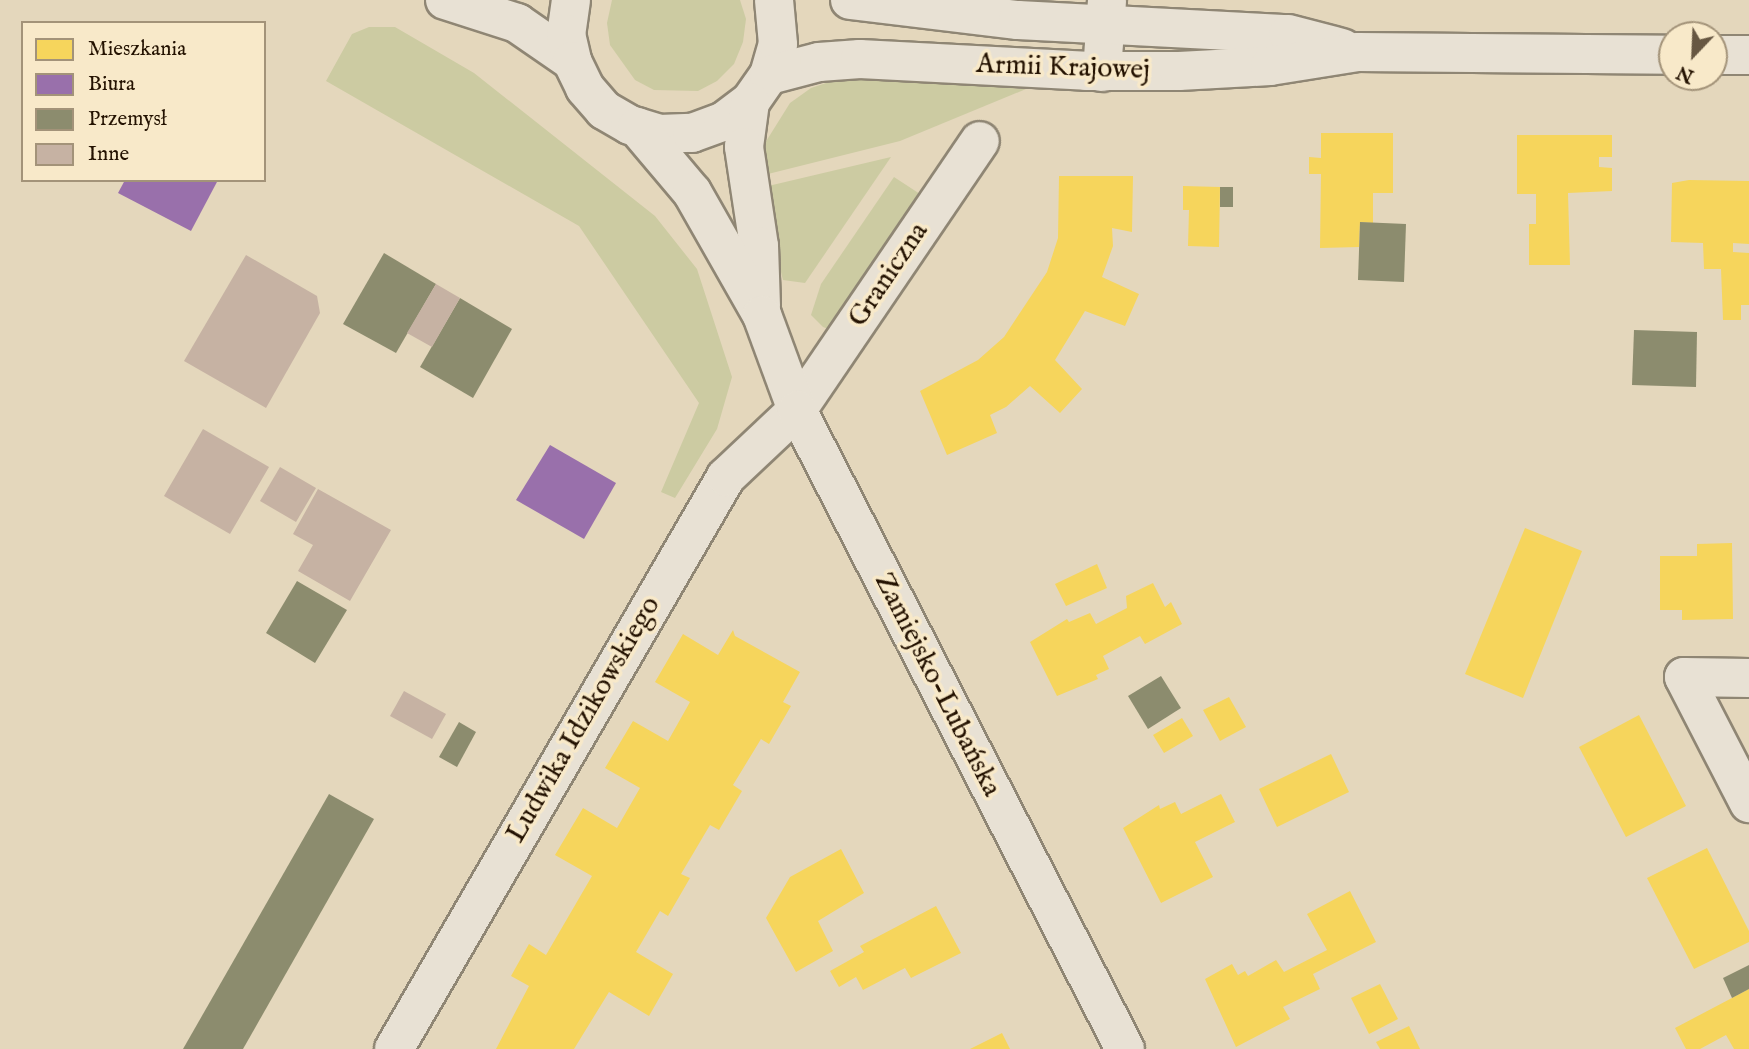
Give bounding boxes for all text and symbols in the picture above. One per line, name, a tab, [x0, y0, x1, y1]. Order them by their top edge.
legend	[21, 21, 266, 182]
north arrow	[1658, 21, 1728, 91]
text: Mieszkania	[88, 36, 186, 63]
street label: Armii Krajowej	[976, 48, 1150, 88]
text: N	[1673, 59, 1698, 88]
text: Biura	[88, 71, 135, 98]
text: Przemysł	[88, 106, 167, 133]
text: Inne	[88, 141, 129, 168]
street label: Graniczna	[842, 216, 936, 334]
street label: Zamiejsko-Lubańska	[866, 568, 1008, 802]
street label: Ludwika Idzikowskiego	[500, 591, 668, 849]

